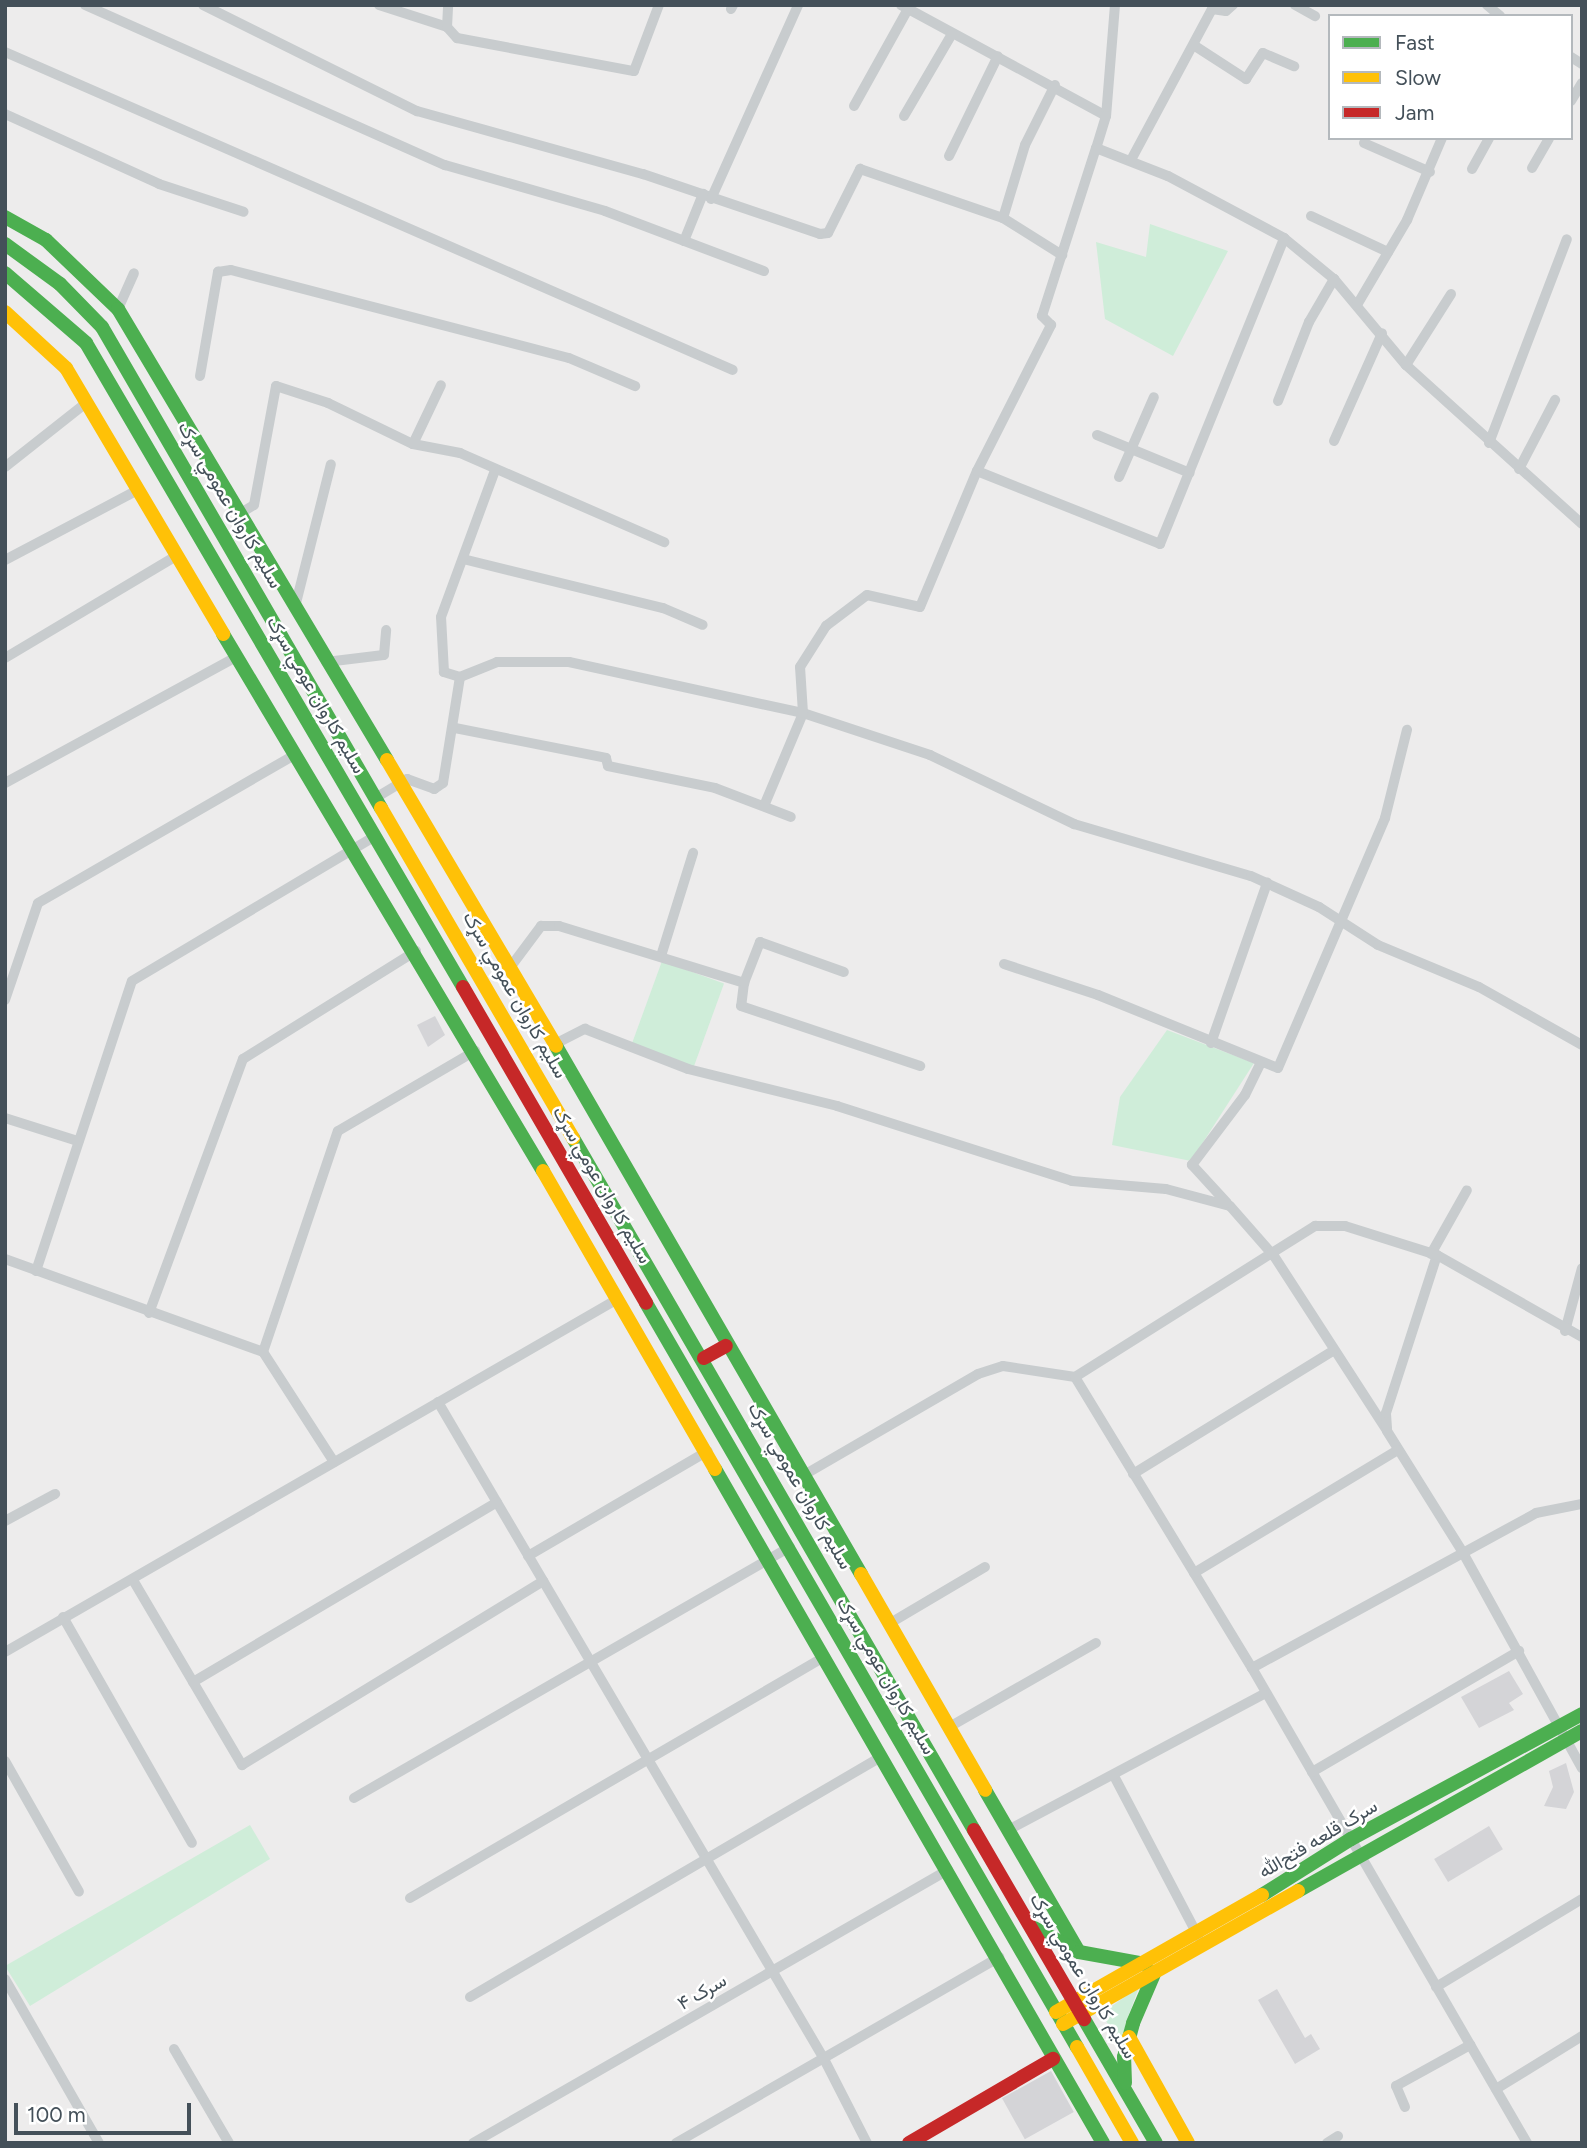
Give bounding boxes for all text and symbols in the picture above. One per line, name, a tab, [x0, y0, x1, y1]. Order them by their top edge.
legend	[1328, 14, 1573, 140]
text: Fast	[1395, 30, 1435, 55]
text: Slow	[1395, 65, 1441, 90]
text: Jam	[1395, 100, 1434, 125]
street label: سلیم کاروان عمومي سړک	[173, 418, 287, 592]
street label: سلیم کاروان عومي سړک	[262, 612, 370, 778]
street label: سلیم کاروان عمومي سړک	[458, 908, 572, 1082]
street label: سلیم کاروان عومي سړک	[548, 1102, 656, 1268]
street label: سلیم کاروان عمومي سړک	[743, 1399, 857, 1573]
street label: سلیم کاروان عومي سړک	[832, 1593, 940, 1759]
street label: سرک قلعه فتح‌الله	[1254, 1795, 1382, 1883]
street label: سلیم کاروان عمومي سړک	[1025, 1889, 1141, 2063]
street label: سرک ۴	[673, 1969, 731, 2015]
scale bar	[18, 2088, 194, 2132]
text: 100 m	[27, 2102, 86, 2127]

